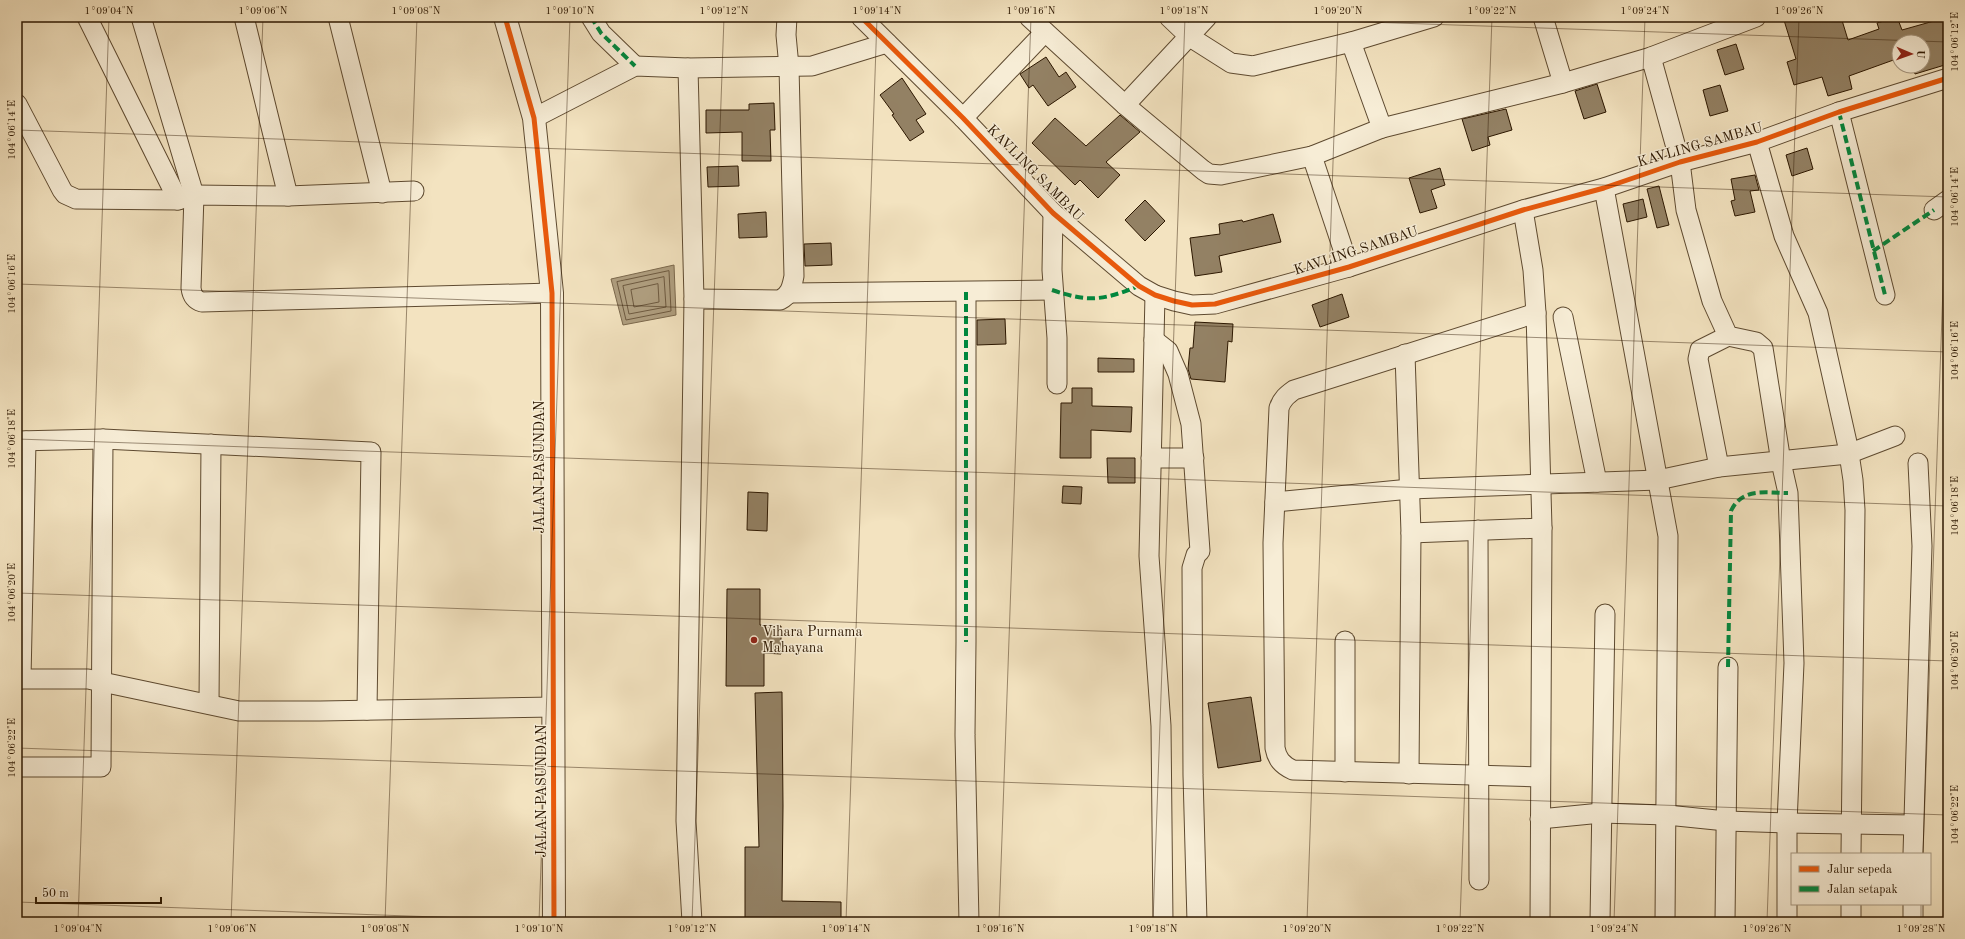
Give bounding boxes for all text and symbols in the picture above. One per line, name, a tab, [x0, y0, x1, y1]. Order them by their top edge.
text: 1°09'04"N	[85, 6, 134, 16]
text: 1°09'06"N	[239, 6, 288, 16]
text: 1°09'08"N	[392, 6, 441, 16]
text: 1°09'10"N	[546, 6, 595, 16]
text: 1°09'12"N	[700, 6, 749, 16]
text: 1°09'14"N	[853, 6, 902, 16]
text: 1°09'16"N	[1007, 6, 1056, 16]
text: 1°09'18"N	[1160, 6, 1209, 16]
text: 1°09'20"N	[1314, 6, 1363, 16]
text: 1°09'22"N	[1468, 6, 1517, 16]
text: 1°09'24"N	[1621, 6, 1670, 16]
text: 1°09'26"N	[1775, 6, 1824, 16]
text: 104°06'12"E	[1950, 12, 1960, 72]
north arrow	[1891, 34, 1931, 74]
text: U	[1914, 50, 1925, 59]
text: 104°06'14"E	[7, 100, 17, 160]
street label: KAVLING SAMBAU	[1636, 120, 1764, 170]
street label: KAVLING SAMBAU	[984, 122, 1086, 224]
text: 104°06'14"E	[1950, 167, 1960, 227]
street label: KAVLING SAMBAU	[1292, 224, 1420, 278]
text: 104°06'16"E	[7, 254, 17, 314]
text: 104°06'16"E	[1950, 321, 1960, 381]
street label: JALAN PASUNDAN	[533, 400, 547, 533]
text: 104°06'18"E	[7, 409, 17, 469]
text: 104°06'18"E	[1950, 476, 1960, 536]
text: 104°06'20"E	[7, 563, 17, 623]
place label: Vihara Purnama Mahayana	[762, 625, 862, 655]
text: 104°06'20"E	[1950, 631, 1960, 691]
marker: Vihara Purnama Mahayana	[749, 635, 759, 645]
text: 104°06'22"E	[7, 718, 17, 778]
street label: JALAN PASUNDAN	[535, 724, 549, 857]
text: 104°06'22"E	[1950, 785, 1960, 845]
legend	[1791, 853, 1931, 905]
text: Jalur sepeda	[1827, 864, 1892, 876]
scale bar	[36, 879, 161, 905]
text: Jalan setapak	[1827, 884, 1898, 896]
text: 50 m	[42, 887, 69, 900]
text: 1°09'04"N	[54, 924, 103, 934]
text: 1°09'06"N	[208, 924, 257, 934]
text: 1°09'08"N	[361, 924, 410, 934]
text: 1°09'10"N	[515, 924, 564, 934]
text: 1°09'12"N	[668, 924, 717, 934]
text: 1°09'14"N	[822, 924, 871, 934]
text: 1°09'16"N	[976, 924, 1025, 934]
text: 1°09'18"N	[1129, 924, 1178, 934]
text: 1°09'20"N	[1283, 924, 1332, 934]
text: 1°09'22"N	[1436, 924, 1485, 934]
text: 1°09'24"N	[1590, 924, 1639, 934]
text: 1°09'26"N	[1743, 924, 1792, 934]
text: 1°09'28"N	[1897, 924, 1946, 934]

